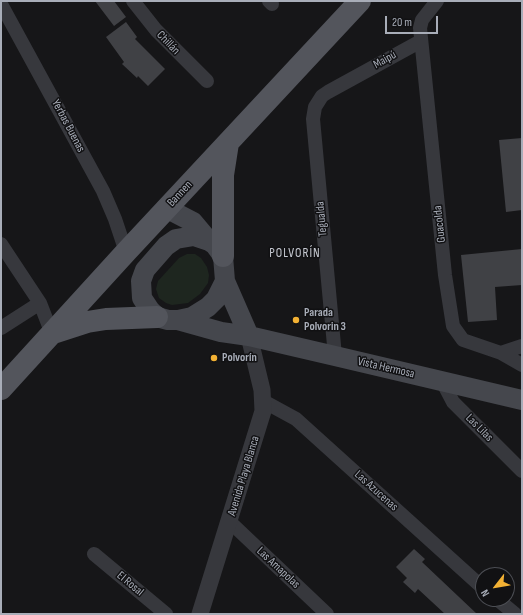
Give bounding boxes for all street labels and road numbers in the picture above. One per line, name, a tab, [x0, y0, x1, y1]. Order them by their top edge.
street label: Chillán	[153, 28, 183, 58]
street label: Maipú	[371, 48, 399, 72]
street label: Yerbas Buenas	[48, 97, 88, 155]
street label: Bannen	[164, 178, 196, 210]
street label: Tegualda	[313, 201, 331, 237]
street label: Guacolda	[431, 205, 449, 243]
street label: Vista Hermosa	[356, 354, 416, 382]
street label: Las Lilas	[462, 411, 496, 445]
street label: Avenida Playa Blanca	[225, 434, 263, 518]
street label: Las Azucenas	[351, 468, 401, 514]
street label: Las Amapolas	[253, 544, 303, 592]
street label: El Rosal	[114, 569, 146, 599]

